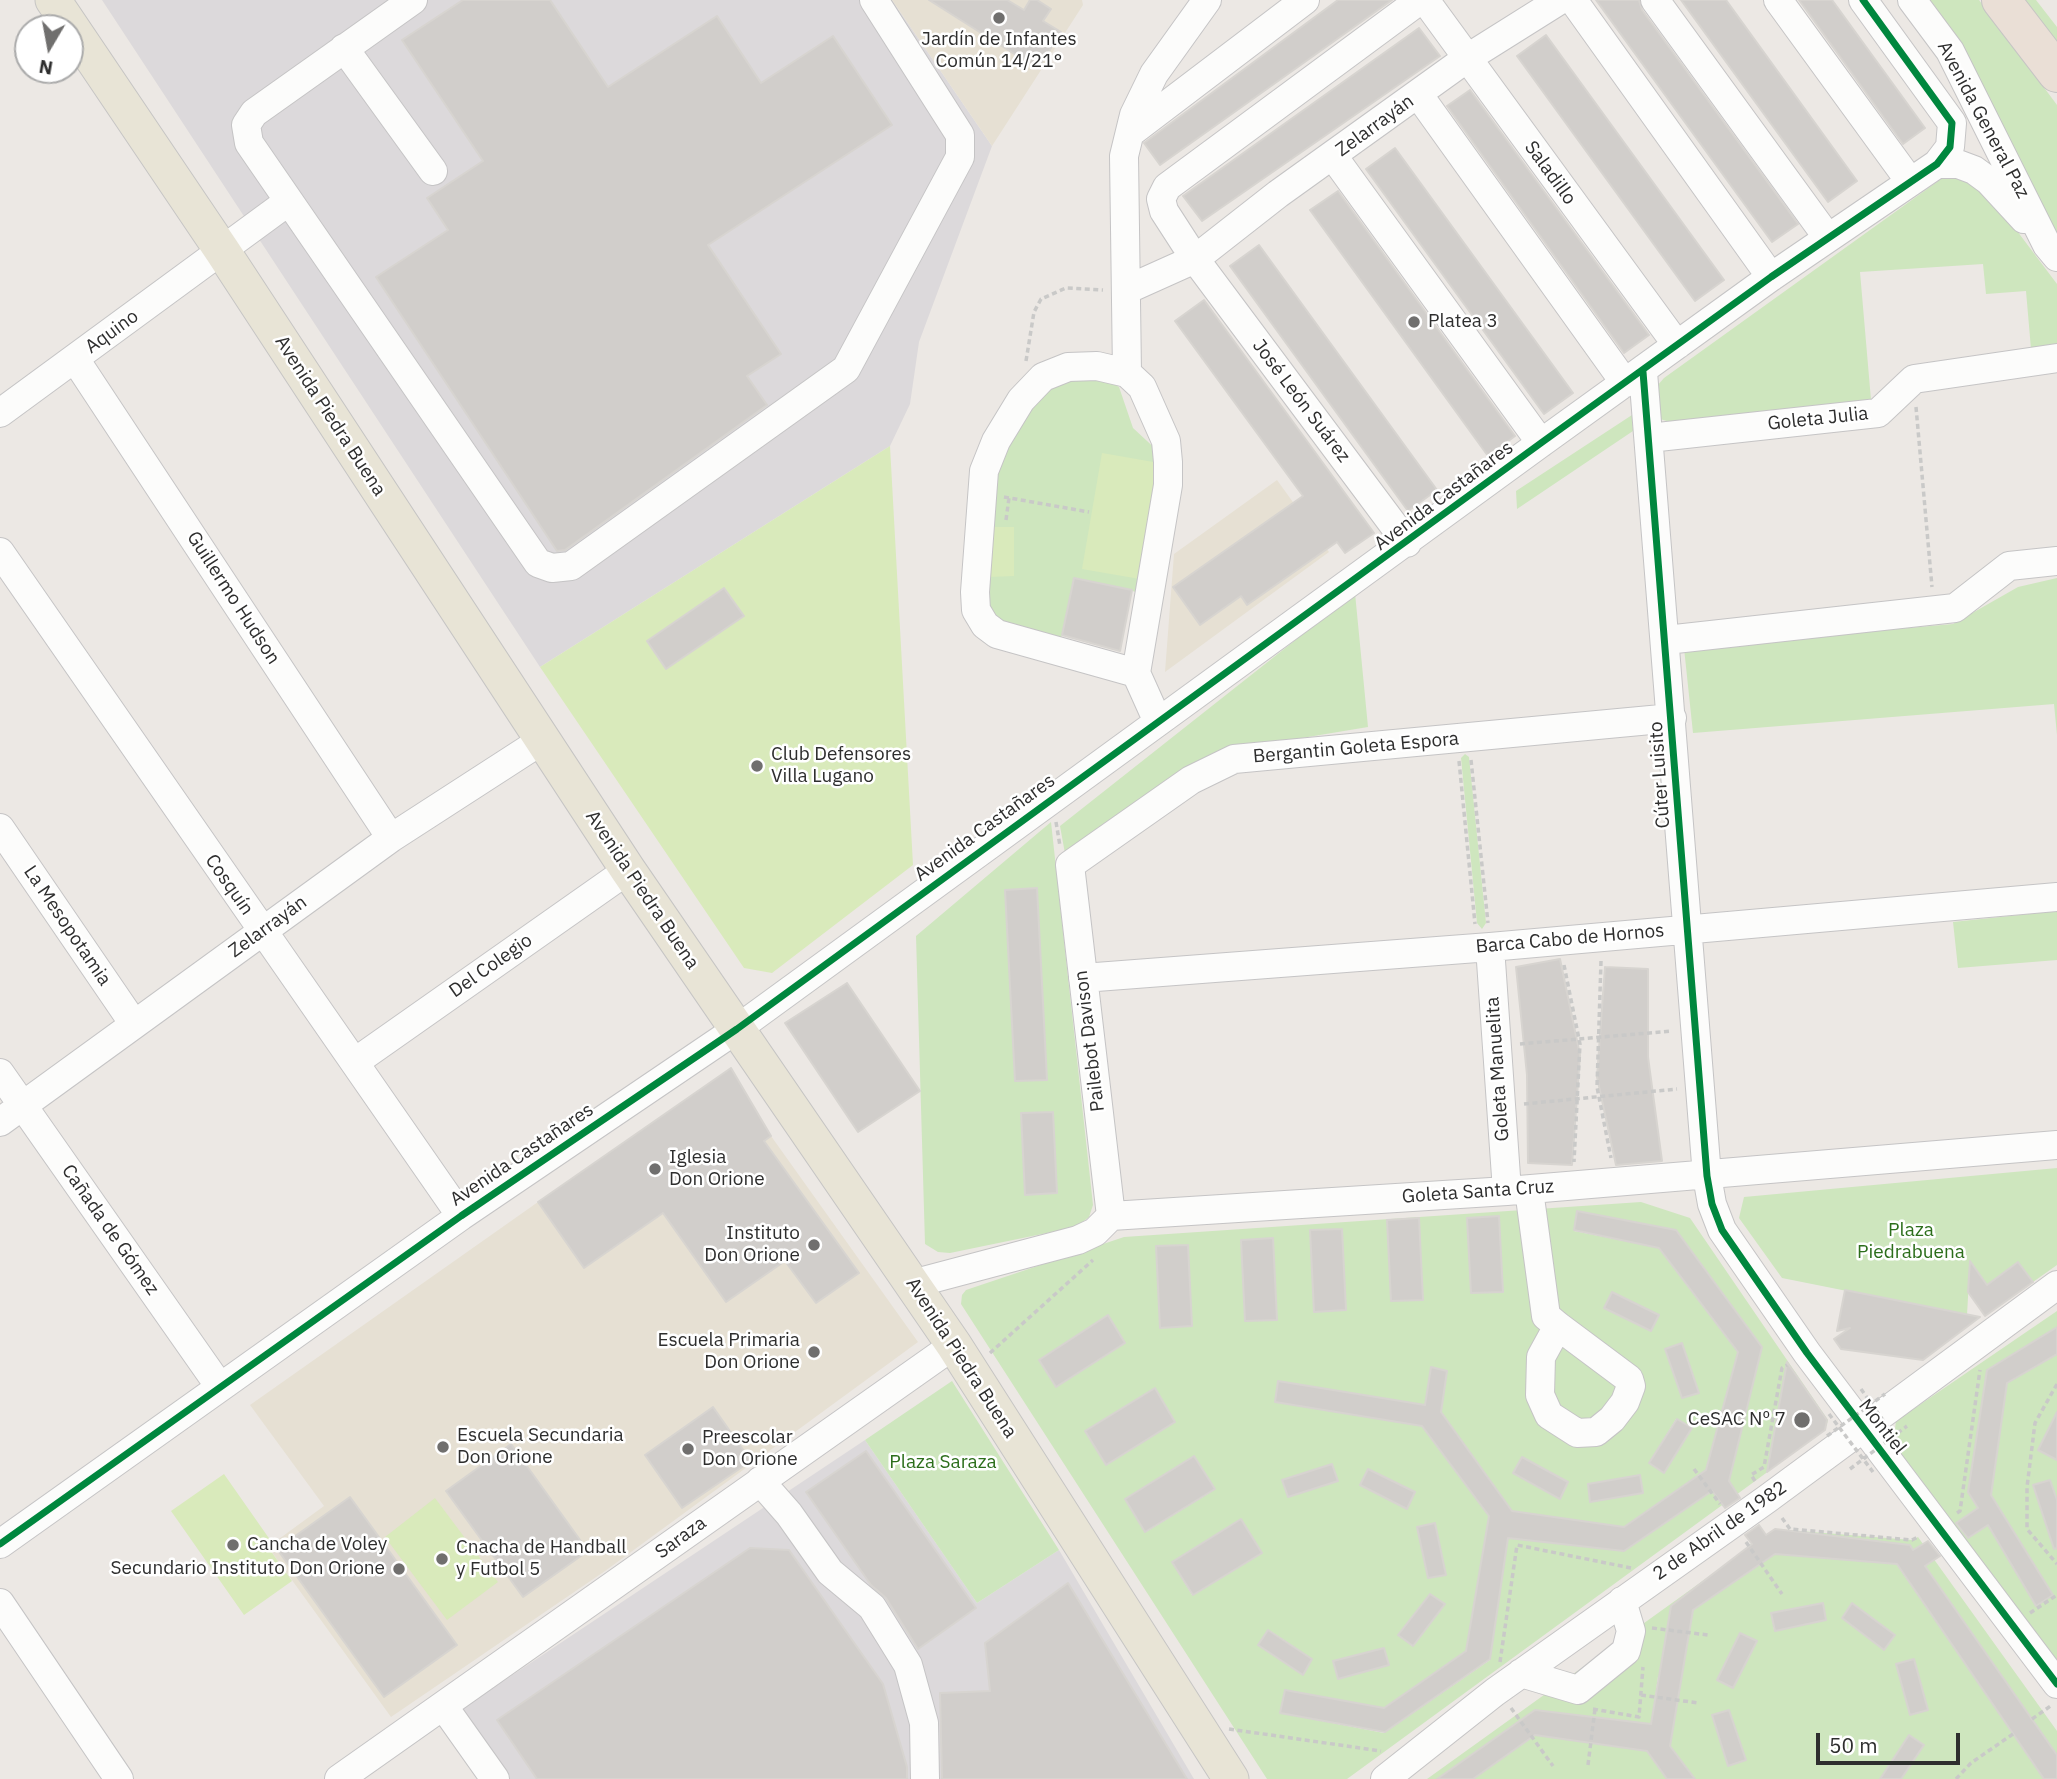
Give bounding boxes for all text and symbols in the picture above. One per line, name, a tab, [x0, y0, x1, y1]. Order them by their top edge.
marker: Jardín de Infantes Común 14/21°	[991, 10, 1007, 26]
north arrow	[14, 14, 84, 84]
place label: Jardín de Infantes Común 14/21°	[921, 29, 1077, 73]
street label: Avenida General Paz	[1932, 38, 2034, 202]
text: N	[37, 55, 55, 81]
street label: Zelarrayán	[1332, 90, 1418, 162]
street label: Saladillo	[1519, 137, 1581, 209]
street label: Aquino	[81, 305, 143, 359]
place label: Platea 3	[1428, 311, 1498, 333]
marker: Platea 3	[1406, 314, 1422, 330]
street label: Avenida Piedra Buena	[270, 332, 390, 500]
street label: José León Suárez	[1247, 335, 1355, 467]
street label: Goleta Julia	[1766, 402, 1870, 436]
street label: Avenida Castañares	[1370, 436, 1518, 556]
street label: Guillermo Hudson	[181, 527, 285, 669]
street label: Cúter Luisito	[1645, 721, 1675, 829]
street label: Bergantin Goleta Espora	[1252, 728, 1460, 768]
place label: Club Defensores Villa Lugano	[771, 744, 911, 788]
marker: Club Defensores Villa Lugano	[749, 758, 765, 774]
street label: Avenida Castañares	[910, 769, 1060, 887]
street label: Avenida Piedra Buena	[580, 806, 704, 974]
street label: Cosquín	[200, 850, 258, 920]
street label: La Mesopotamia	[18, 862, 116, 990]
street label: Zelarrayán	[225, 891, 311, 963]
street label: Barca Cabo de Hornos	[1475, 919, 1665, 959]
street label: Del Colegio	[445, 929, 537, 1003]
street label: Pailebot Davison	[1070, 969, 1110, 1113]
street label: Goleta Manuelita	[1482, 996, 1514, 1142]
street label: Avenida Castañares	[446, 1099, 598, 1211]
place label: Iglesia Don Orione	[669, 1147, 765, 1191]
street label: Cañada de Gómez	[56, 1160, 164, 1300]
marker: Iglesia Don Orione	[647, 1161, 663, 1177]
street label: Goleta Santa Cruz	[1401, 1175, 1555, 1209]
park label: Plaza Piedrabuena	[1857, 1220, 1965, 1264]
place label: Instituto Don Orione	[704, 1223, 800, 1267]
marker: Instituto Don Orione	[806, 1237, 822, 1253]
street label: Avenida Piedra Buena	[901, 1274, 1021, 1442]
place label: Escuela Primaria Don Orione	[657, 1330, 800, 1374]
marker: Escuela Primaria Don Orione	[806, 1344, 822, 1360]
street label: Montiel	[1853, 1395, 1911, 1459]
place label: CeSAC Nº 7	[1688, 1409, 1786, 1431]
marker: CeSAC Nº 7	[1792, 1410, 1812, 1430]
place label: Escuela Secundaria Don Orione	[457, 1425, 624, 1469]
place label: Preescolar Don Orione	[702, 1427, 798, 1471]
marker: Escuela Secundaria Don Orione	[435, 1439, 451, 1455]
marker: Preescolar Don Orione	[680, 1441, 696, 1457]
park label: Plaza Saraza	[889, 1452, 997, 1474]
street label: 2 de Abril de 1982	[1649, 1476, 1791, 1586]
street label: Saraza	[651, 1512, 711, 1564]
place label: Cancha de Voley	[247, 1534, 387, 1556]
marker: Cancha de Voley	[225, 1537, 241, 1553]
place label: Cnacha de Handball y Futbol 5	[456, 1537, 626, 1581]
marker: Cnacha de Handball y Futbol 5	[434, 1551, 450, 1567]
place label: Secundario Instituto Don Orione	[111, 1558, 385, 1580]
marker: Secundario Instituto Don Orione	[391, 1561, 407, 1577]
scale bar	[1819, 1720, 1962, 1764]
text: 50 m	[1829, 1731, 1878, 1759]

